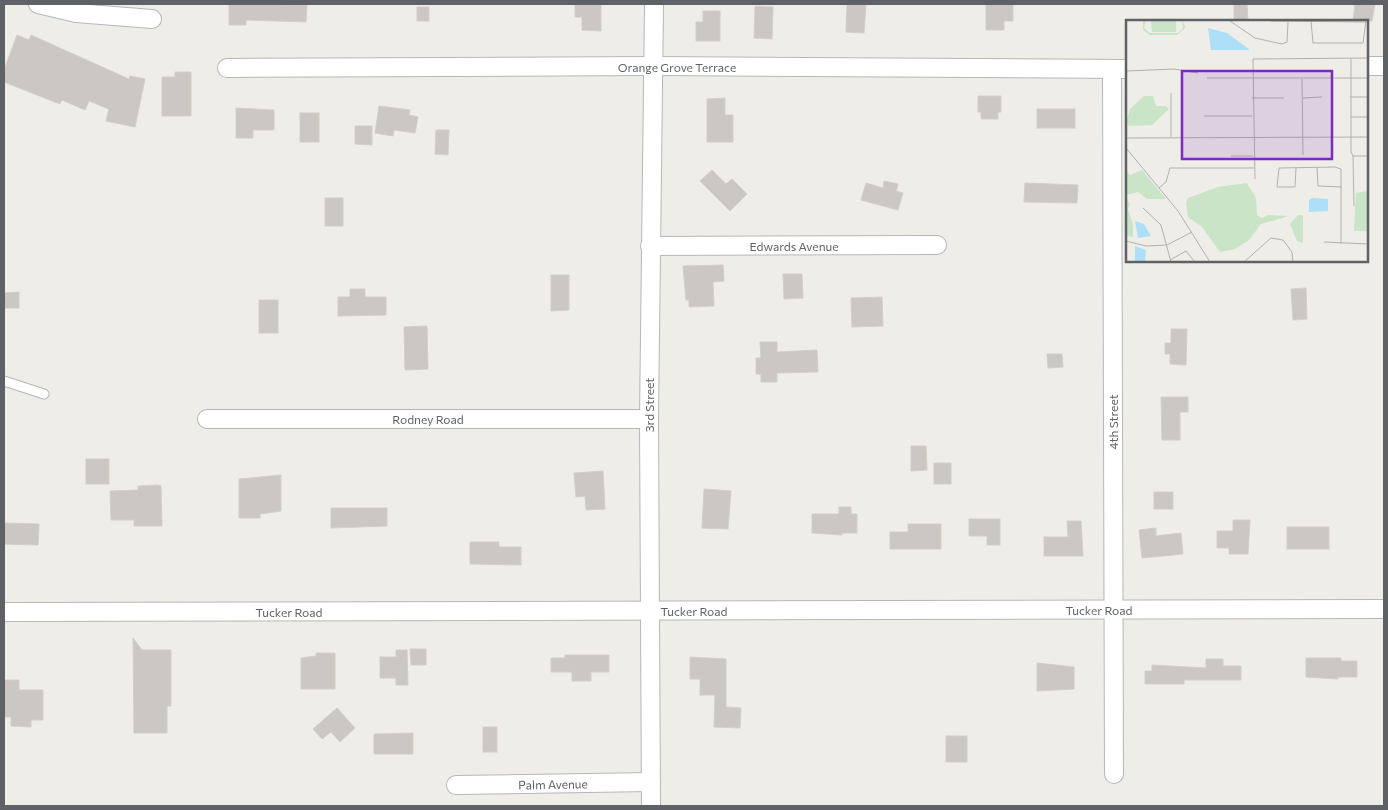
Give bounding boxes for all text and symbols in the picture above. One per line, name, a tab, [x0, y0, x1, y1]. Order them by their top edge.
inset map	[1126, 20, 1368, 262]
street label: Orange Grove Terrace	[618, 60, 736, 74]
street label: Edwards Avenue	[749, 239, 839, 253]
street label: 3rd Street	[642, 378, 656, 432]
street label: 4th Street	[1106, 394, 1120, 450]
street label: Rodney Road	[392, 412, 464, 426]
street label: Tucker Road	[1065, 603, 1133, 617]
street label: Tucker Road	[660, 604, 728, 618]
street label: Tucker Road	[255, 605, 323, 619]
street label: Palm Avenue	[518, 776, 588, 792]

